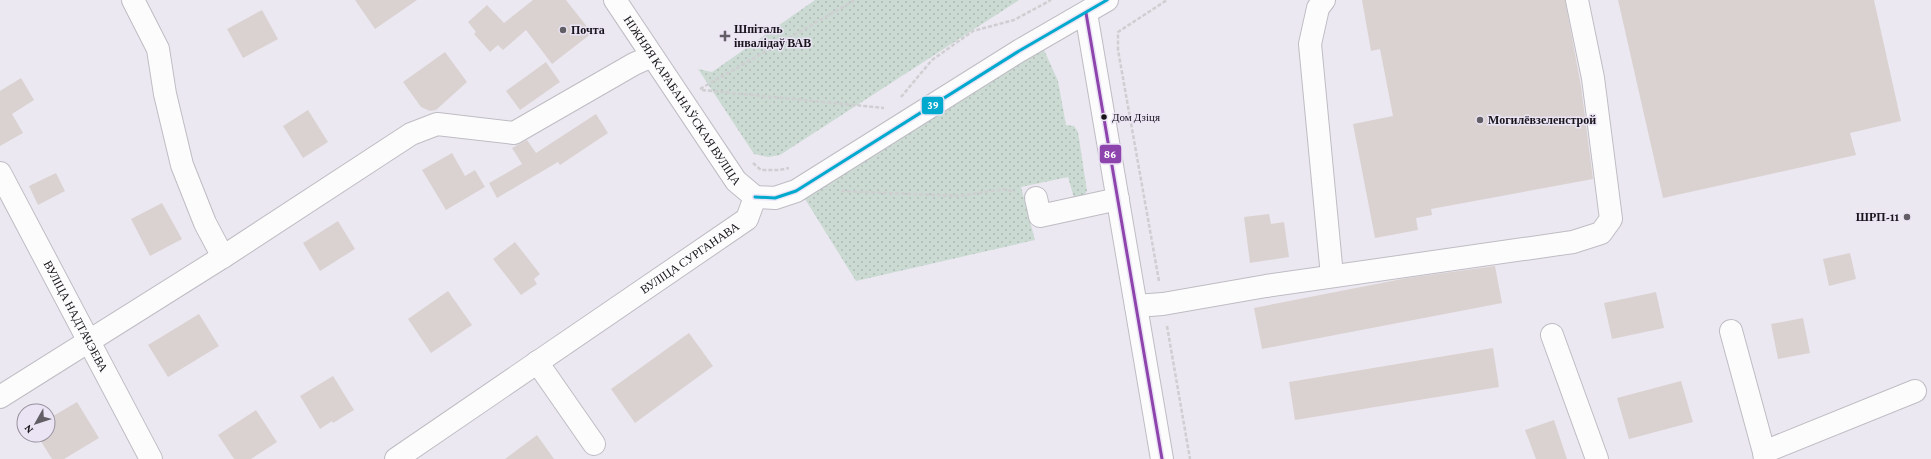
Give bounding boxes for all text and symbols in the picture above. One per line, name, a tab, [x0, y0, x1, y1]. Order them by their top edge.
street label: НІЖНЯЯ КАРАБАНАЎСКАЯ ВУЛІЦА	[621, 13, 744, 188]
place label: Шпіталь інвалідаў ВАВ	[734, 22, 811, 50]
place label: Почта	[571, 23, 605, 37]
marker: Почта	[558, 25, 568, 35]
marker: Шпіталь інвалідаў ВАВ	[719, 30, 731, 42]
line badge: 39	[921, 96, 944, 115]
text: 39	[927, 99, 939, 111]
place label: Дом Дзіця	[1112, 111, 1160, 123]
marker: Дом Дзіця	[1099, 112, 1109, 122]
place label: Могилёвзеленстрой	[1488, 113, 1596, 127]
marker: Могилёвзеленстрой	[1475, 115, 1485, 125]
line badge: 86	[1099, 144, 1122, 164]
text: 86	[1104, 148, 1116, 160]
place label: ШРП-11	[1856, 210, 1899, 224]
marker: ШРП-11	[1902, 212, 1912, 222]
street label: ВУЛІЦА СУРГАНАВА	[638, 219, 742, 297]
street label: ВУЛІЦА НАДТАЧЭЕВА	[40, 258, 111, 375]
north arrow	[16, 403, 56, 443]
text: N	[21, 422, 35, 436]

